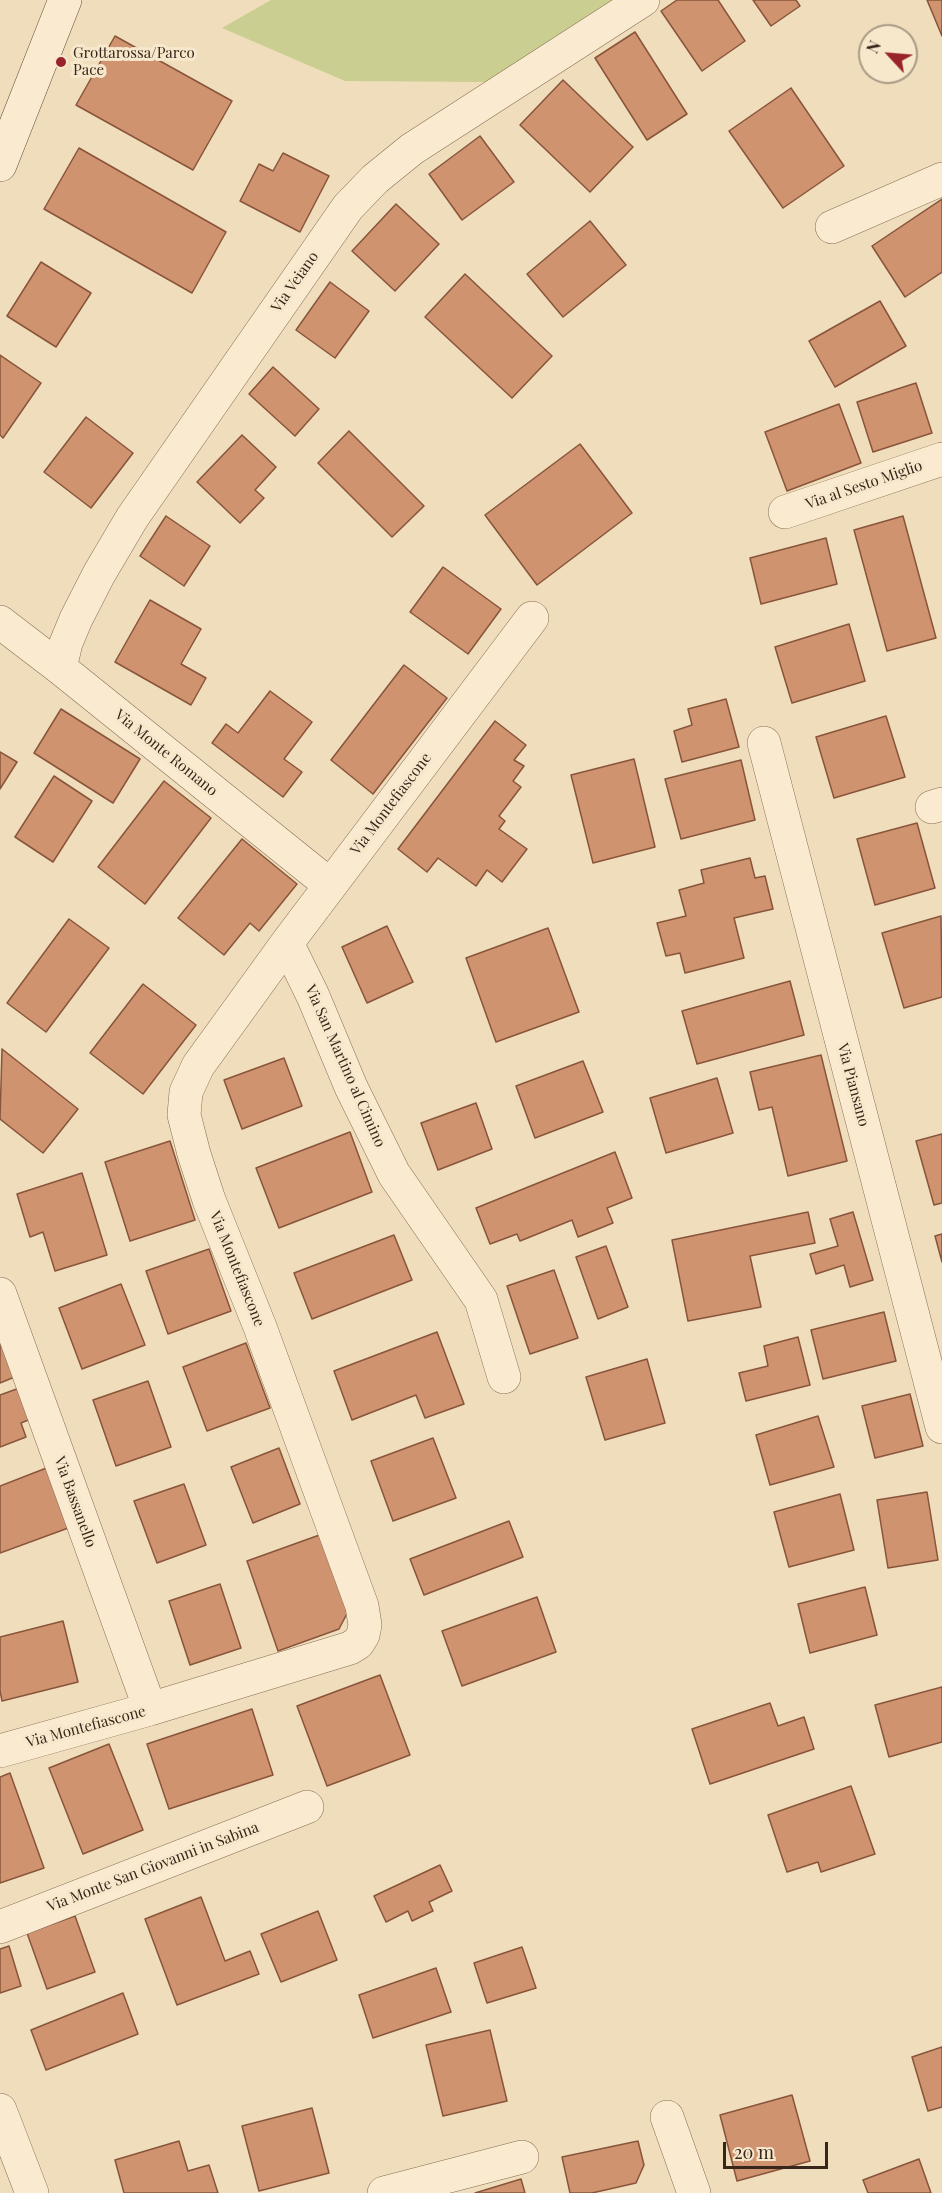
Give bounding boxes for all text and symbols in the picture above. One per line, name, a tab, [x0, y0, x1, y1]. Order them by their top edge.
north arrow	[858, 24, 918, 84]
text: N	[861, 37, 885, 57]
place label: Grottarossa/Parco Pace	[73, 44, 195, 79]
marker: Grottarossa/Parco Pace	[54, 55, 68, 69]
street label: Via Veiano	[268, 248, 322, 316]
street label: Via al Sesto Miglio	[803, 457, 925, 513]
street label: Via Monte Romano	[111, 706, 221, 800]
street label: Via Montefiascone	[347, 749, 435, 859]
street label: Via San Martino al Cimino	[301, 982, 389, 1150]
street label: Via Piansano	[833, 1041, 873, 1129]
street label: Via Montefiascone	[206, 1209, 268, 1329]
street label: Via Bassanello	[50, 1454, 100, 1550]
street label: Via Montefiascone	[24, 1702, 148, 1752]
street label: Via Monte San Giovanni in Sabina	[45, 1818, 261, 1916]
scale bar	[726, 2130, 831, 2168]
text: 20 m	[734, 2140, 774, 2164]

